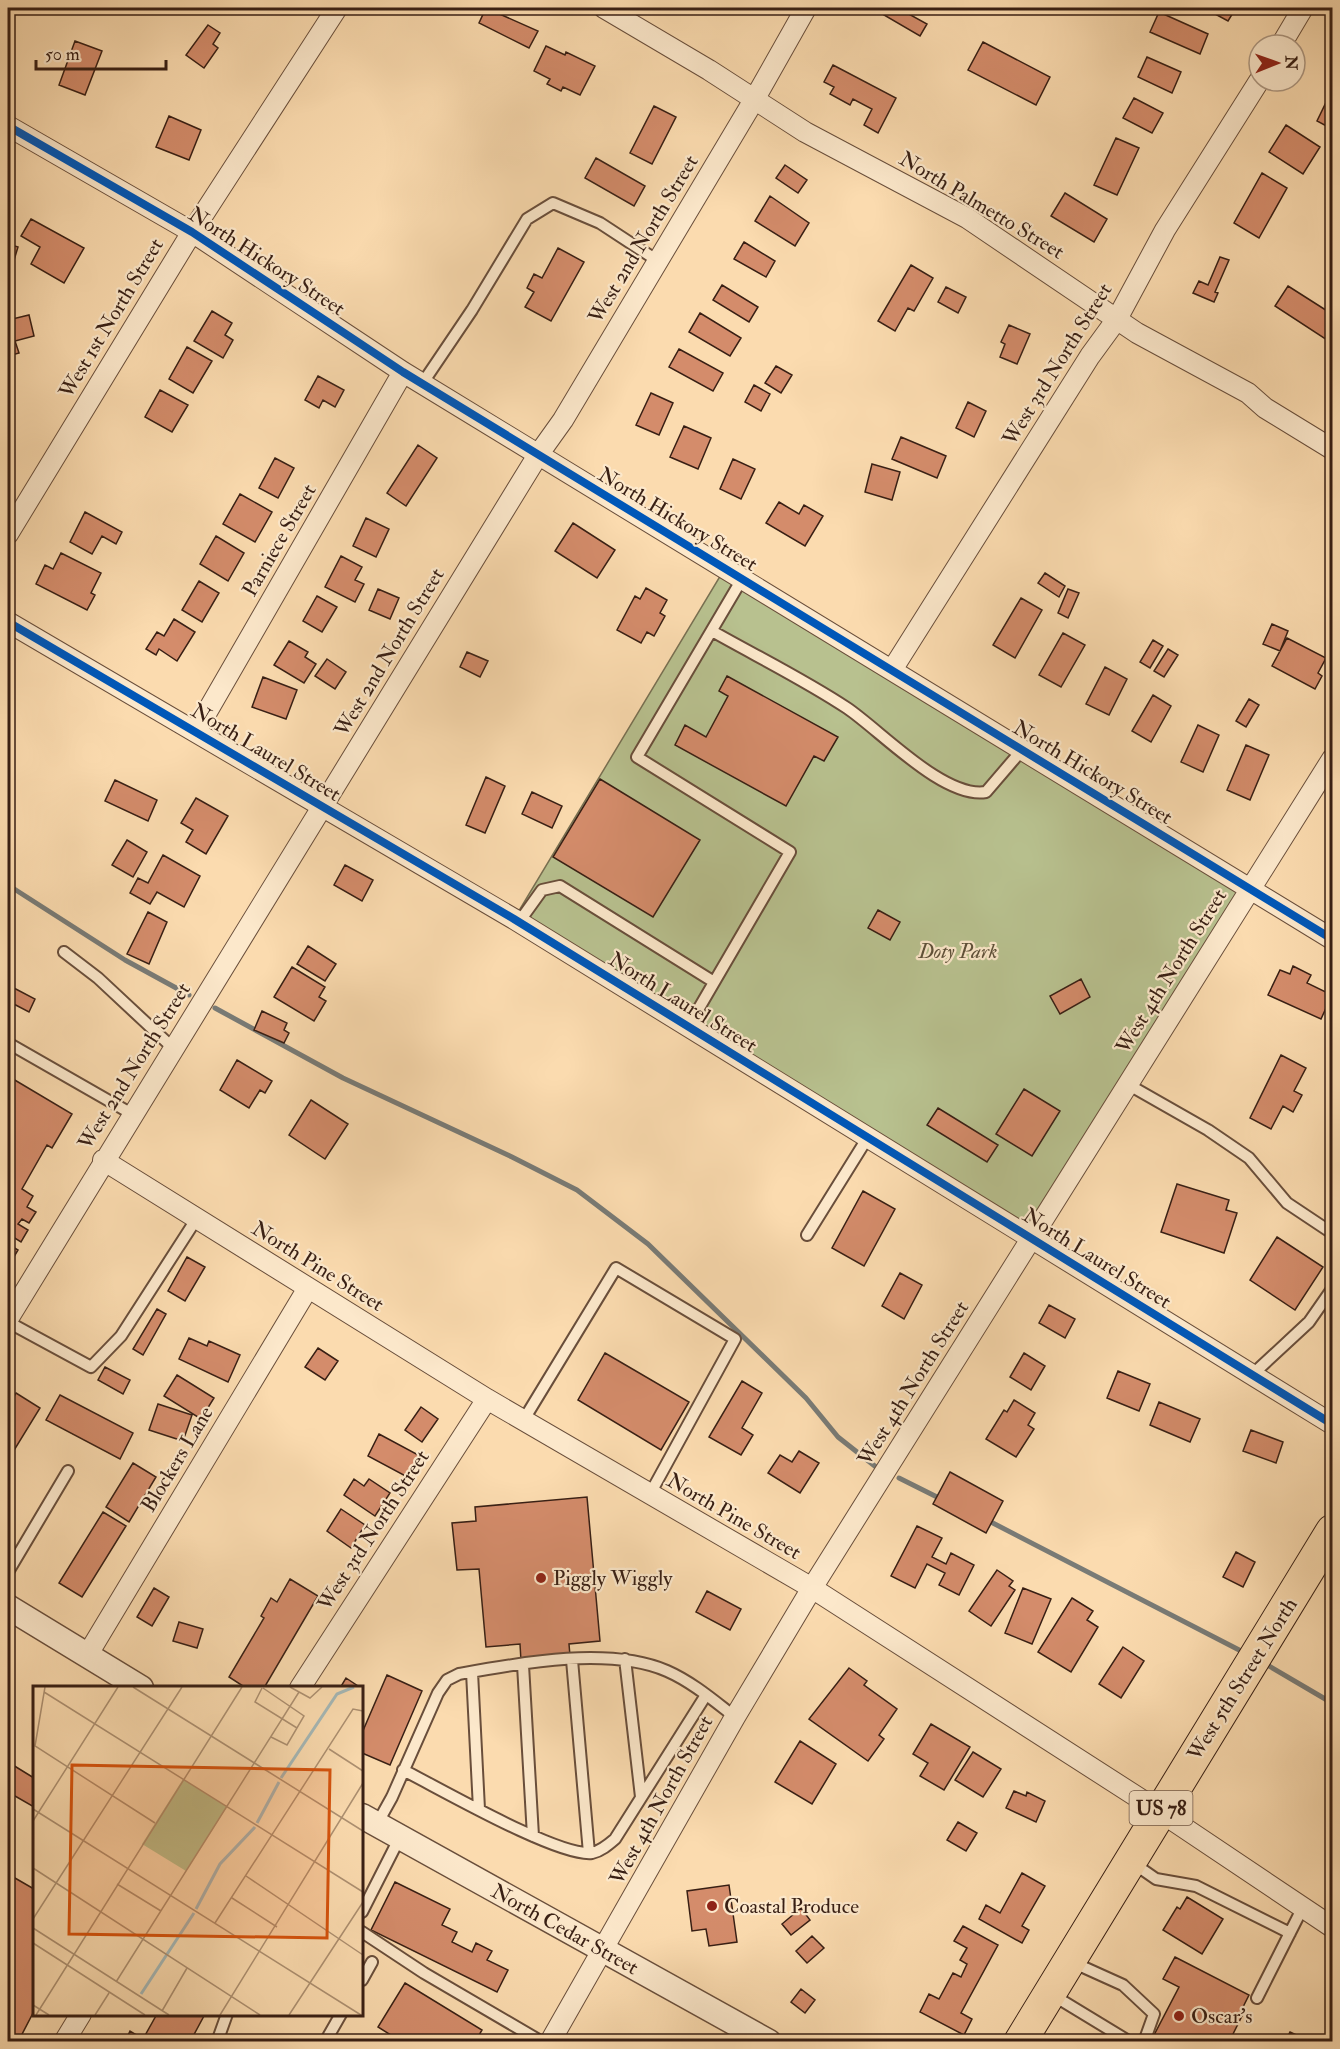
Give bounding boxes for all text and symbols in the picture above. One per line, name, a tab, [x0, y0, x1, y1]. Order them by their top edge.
scale bar	[36, 33, 166, 71]
north arrow	[1247, 33, 1307, 93]
text: 50 m	[45, 43, 80, 66]
text: N	[1281, 54, 1301, 71]
street label: North Palmetto Street	[894, 145, 1069, 266]
street label: West 2nd North Street	[582, 150, 705, 329]
street label: North Hickory Street	[183, 201, 350, 322]
street label: West 1st North Street	[53, 233, 170, 404]
street label: West 3rd North Street	[996, 278, 1118, 451]
street label: North Hickory Street	[593, 461, 763, 578]
street label: Parniece Street	[236, 479, 323, 601]
street label: West 2nd North Street	[328, 563, 451, 742]
street label: North Laurel Street	[186, 697, 346, 808]
street label: North Hickory Street	[1008, 714, 1178, 831]
street label: West 4th North Street	[1109, 884, 1233, 1060]
park label: Doty Park	[917, 938, 998, 965]
street label: North Laurel Street	[603, 946, 762, 1059]
street label: West 2nd North Street	[72, 978, 197, 1156]
street label: North Laurel Street	[1017, 1202, 1176, 1315]
street label: North Pine Street	[247, 1215, 389, 1318]
street label: West 4th North Street	[851, 1296, 975, 1472]
street label: Blockers Lane	[135, 1401, 220, 1517]
street label: West 3rd North Street	[311, 1445, 436, 1617]
street label: North Pine Street	[662, 1467, 806, 1566]
place label: Piggly Wiggly	[553, 1565, 673, 1592]
marker: Piggly Wiggly	[534, 1571, 548, 1585]
street label: West 5th Street North	[1181, 1593, 1303, 1767]
inset map	[33, 1686, 363, 2016]
street label: West 4th North Street	[603, 1711, 719, 1890]
road number: US 78	[1130, 1791, 1192, 1825]
street label: North Cedar Street	[486, 1878, 643, 1981]
place label: Coastal Produce	[724, 1893, 859, 1920]
marker: Coastal Produce	[705, 1899, 719, 1913]
place label: Oscar’s	[1191, 2003, 1253, 2030]
marker: Oscar’s	[1172, 2009, 1186, 2023]

